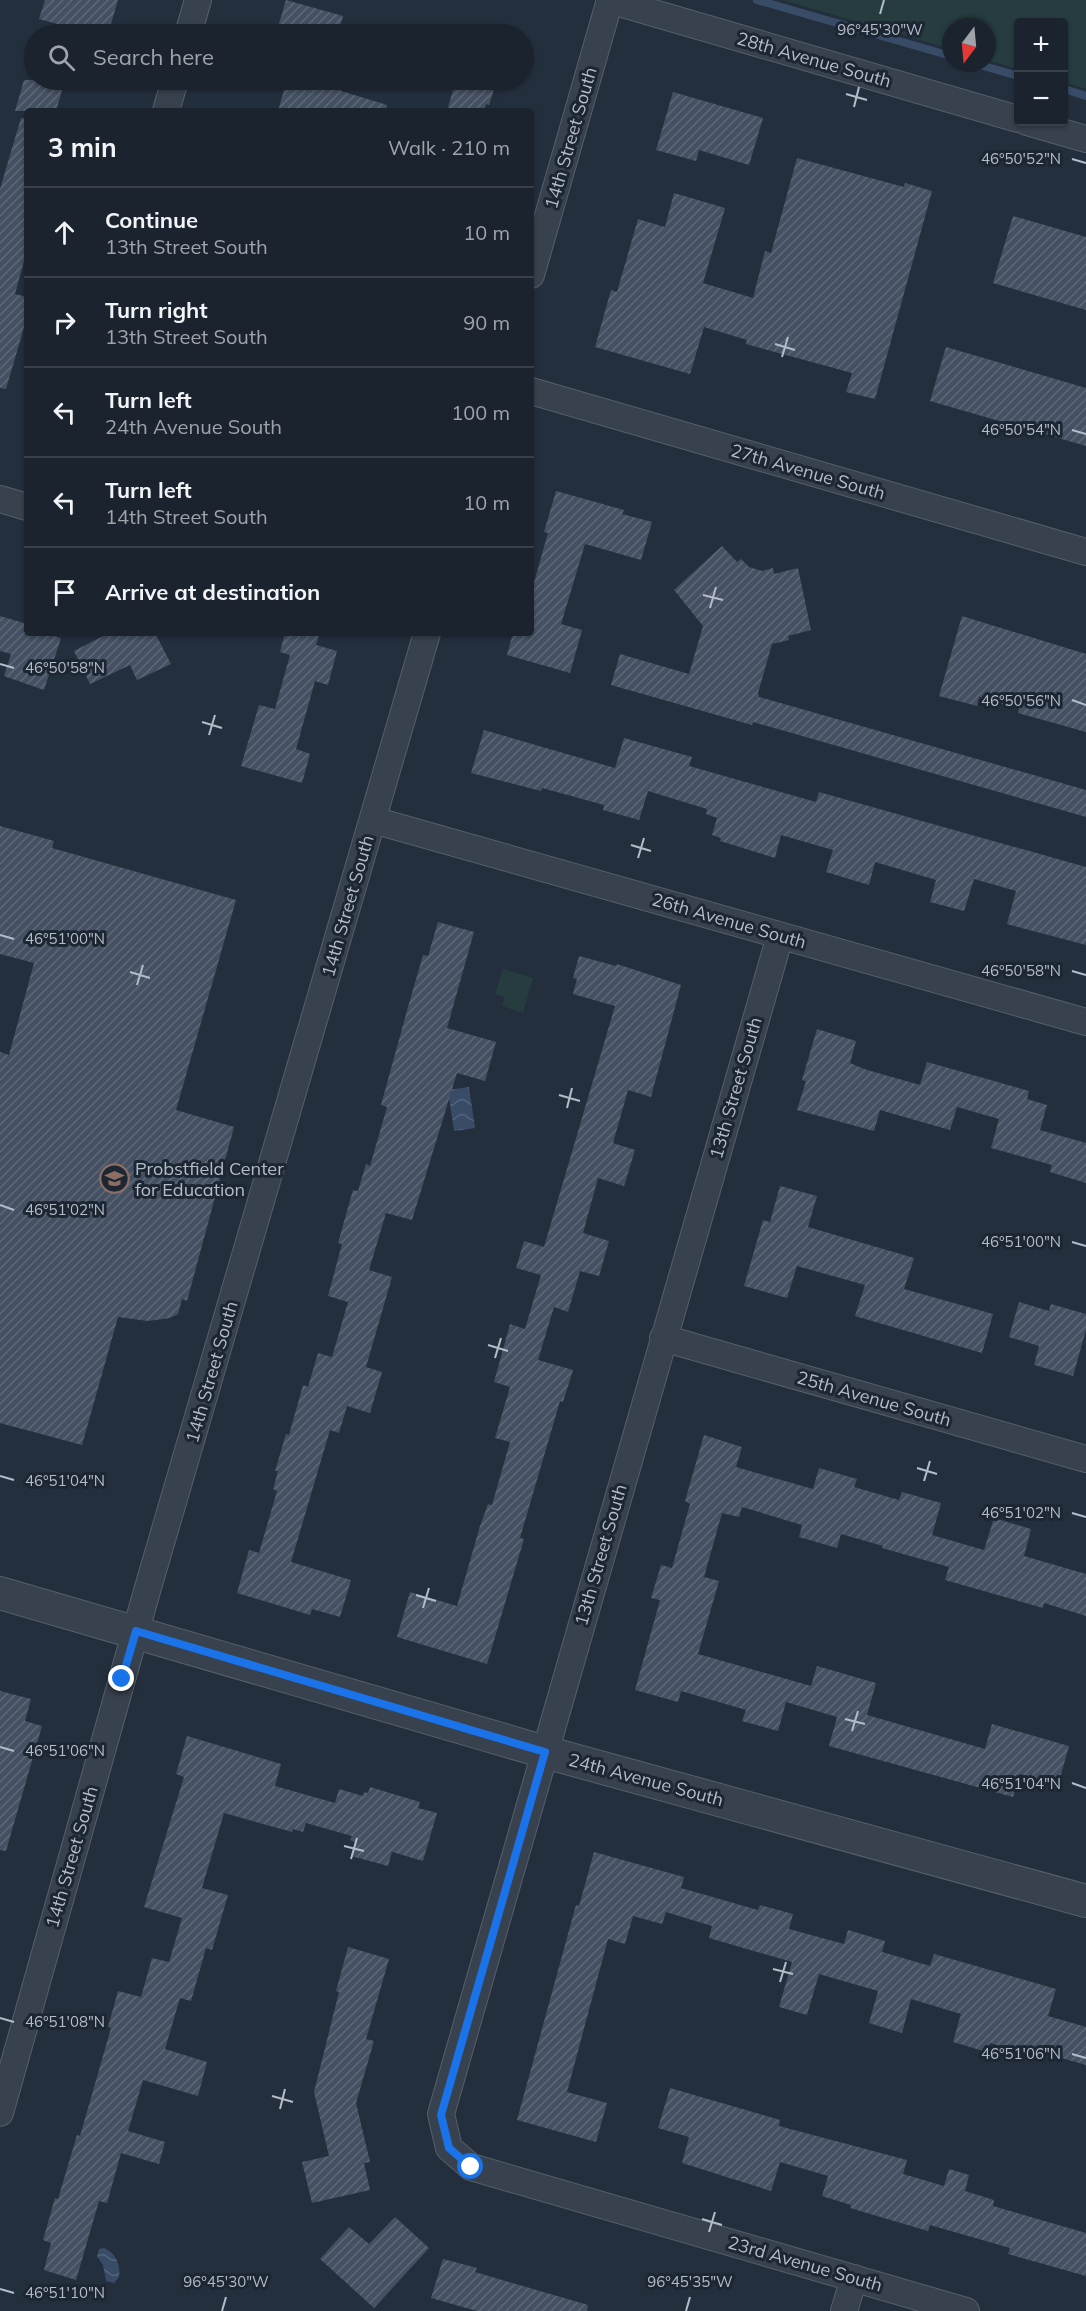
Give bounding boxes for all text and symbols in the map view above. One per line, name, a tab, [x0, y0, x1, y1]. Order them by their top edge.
north arrow	[942, 18, 996, 72]
map controls	[1014, 18, 1068, 126]
button: +	[1014, 18, 1068, 72]
text: 96°45'30"W	[837, 20, 923, 39]
search box	[24, 24, 534, 90]
street label: 28th Avenue South	[734, 27, 894, 93]
icon: search	[45, 41, 78, 74]
text: Search here	[93, 43, 214, 71]
street label: 14th Street South	[539, 64, 602, 211]
button: −	[1014, 72, 1068, 126]
text: 3 min	[48, 131, 117, 164]
text: Walk · 210 m	[388, 135, 510, 160]
text: 46°50'52"N	[981, 149, 1061, 168]
text: Continue	[105, 206, 198, 234]
icon: ahead	[48, 216, 81, 249]
text: 10 m	[463, 220, 510, 245]
text: 13th Street South	[105, 234, 268, 259]
text: Turn right	[105, 296, 208, 324]
icon: right	[48, 306, 81, 339]
text: 90 m	[463, 310, 510, 335]
text: 13th Street South	[105, 324, 268, 349]
text: Turn left	[105, 386, 192, 414]
icon: left	[48, 396, 81, 429]
text: 100 m	[451, 400, 510, 425]
text: 24th Avenue South	[105, 414, 282, 439]
text: 46°50'54"N	[981, 420, 1061, 439]
street label: 27th Avenue South	[728, 439, 888, 505]
text: Turn left	[105, 476, 192, 504]
icon: left	[48, 486, 81, 519]
text: 10 m	[463, 490, 510, 515]
text: 14th Street South	[105, 504, 268, 529]
icon: arrive	[48, 576, 81, 609]
text: Arrive at destination	[105, 578, 320, 606]
text: 46°50'58"N	[25, 658, 105, 677]
text: 46°50'56"N	[981, 691, 1061, 710]
street label: 14th Street South	[316, 832, 379, 979]
street label: 26th Avenue South	[649, 888, 809, 954]
text: 46°51'00"N	[25, 929, 105, 948]
text: 46°50'58"N	[981, 961, 1061, 980]
street label: 13th Street South	[704, 1014, 767, 1161]
place label: Probstfield Center for Education	[135, 1157, 284, 1201]
school or university icon: Probstfield Center for Education	[98, 1163, 130, 1195]
text: 46°51'02"N	[25, 1200, 105, 1219]
text: 46°51'00"N	[981, 1232, 1061, 1251]
street label: 14th Street South	[180, 1298, 243, 1445]
street label: 25th Avenue South	[794, 1366, 954, 1432]
text: 46°51'04"N	[25, 1471, 105, 1490]
street label: 13th Street South	[569, 1481, 632, 1628]
text: 46°51'02"N	[981, 1503, 1061, 1522]
route end	[108, 1665, 134, 1691]
text: 46°51'06"N	[25, 1741, 105, 1760]
street label: 24th Avenue South	[566, 1748, 726, 1811]
text: 46°51'04"N	[981, 1774, 1061, 1793]
street label: 14th Street South	[40, 1783, 103, 1930]
text: 46°51'08"N	[25, 2012, 105, 2031]
text: 46°51'06"N	[981, 2044, 1061, 2063]
route start	[457, 2153, 483, 2179]
street label: 23rd Avenue South	[725, 2230, 885, 2297]
text: 96°45'30"W	[183, 2272, 269, 2291]
text: 96°45'35"W	[647, 2272, 733, 2291]
text: 46°51'10"N	[25, 2283, 105, 2302]

